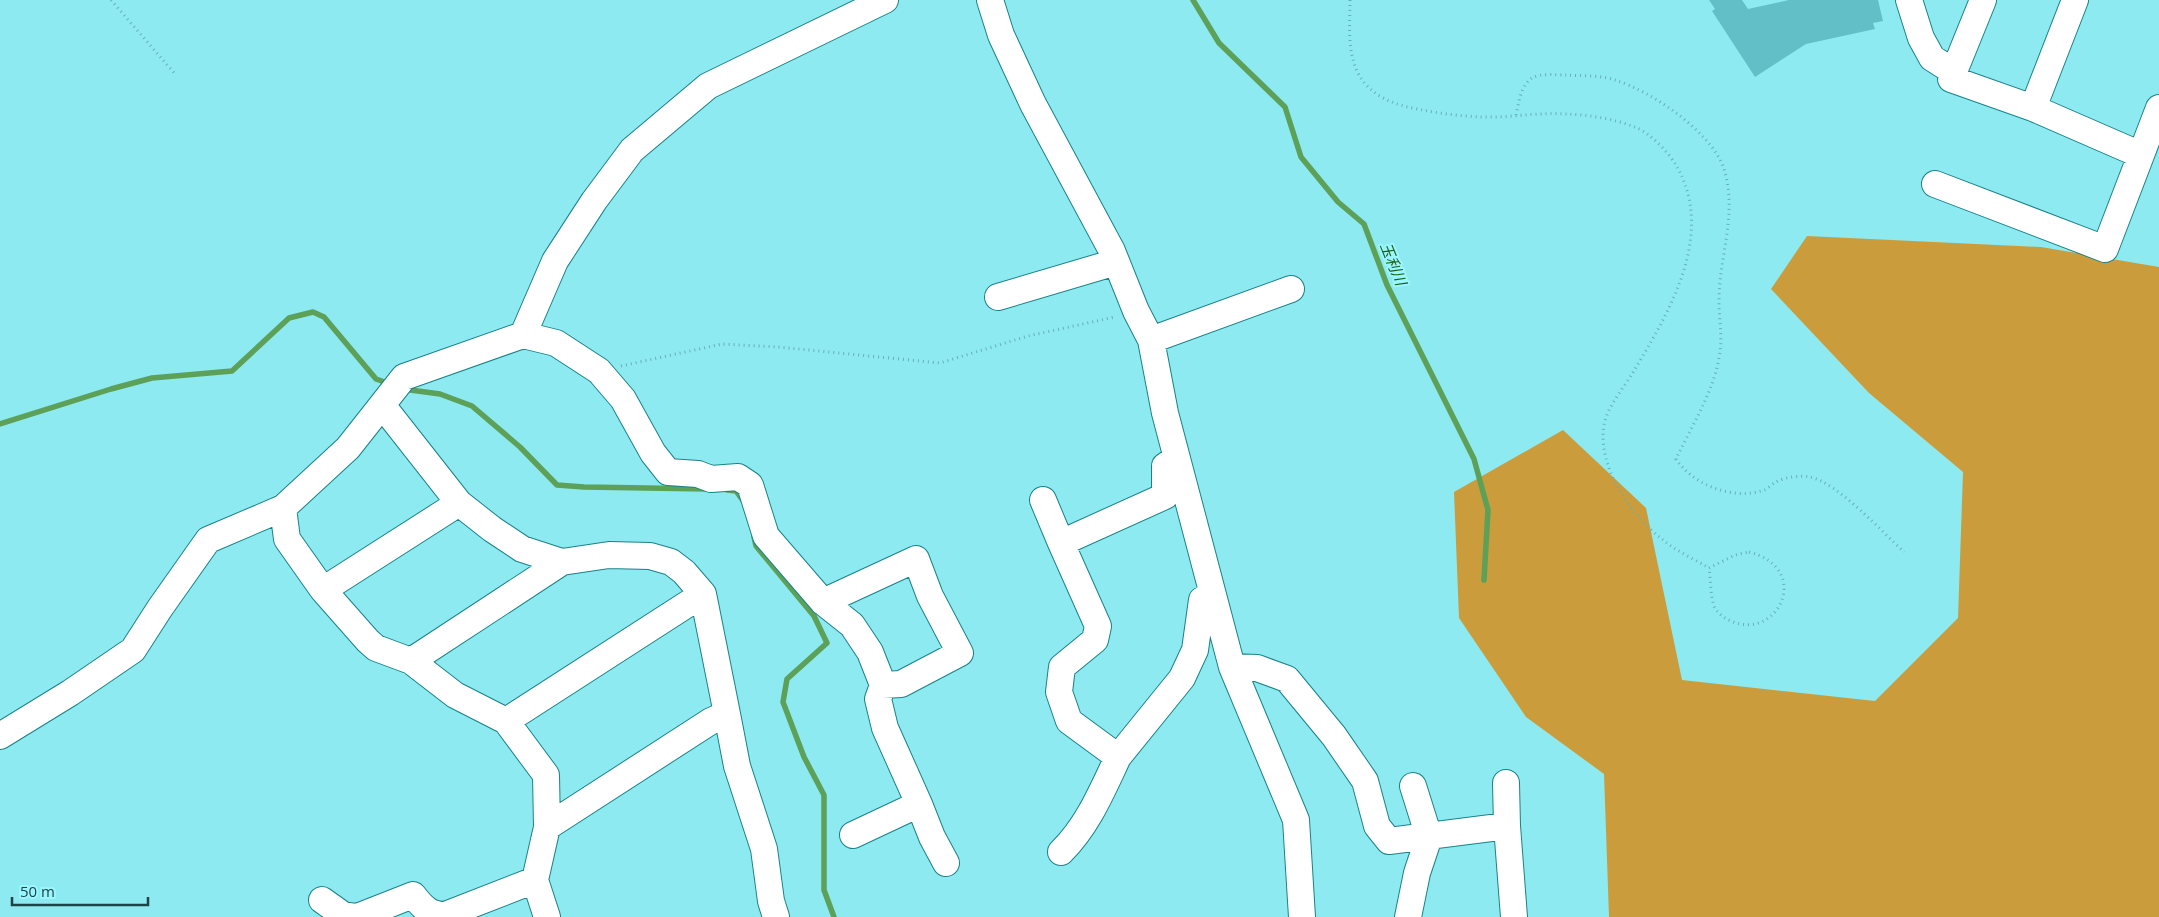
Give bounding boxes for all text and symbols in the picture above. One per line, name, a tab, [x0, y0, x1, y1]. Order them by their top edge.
water label: 玉利川	[1376, 239, 1412, 290]
scale bar	[12, 874, 149, 906]
text: 50 m	[20, 881, 55, 901]

